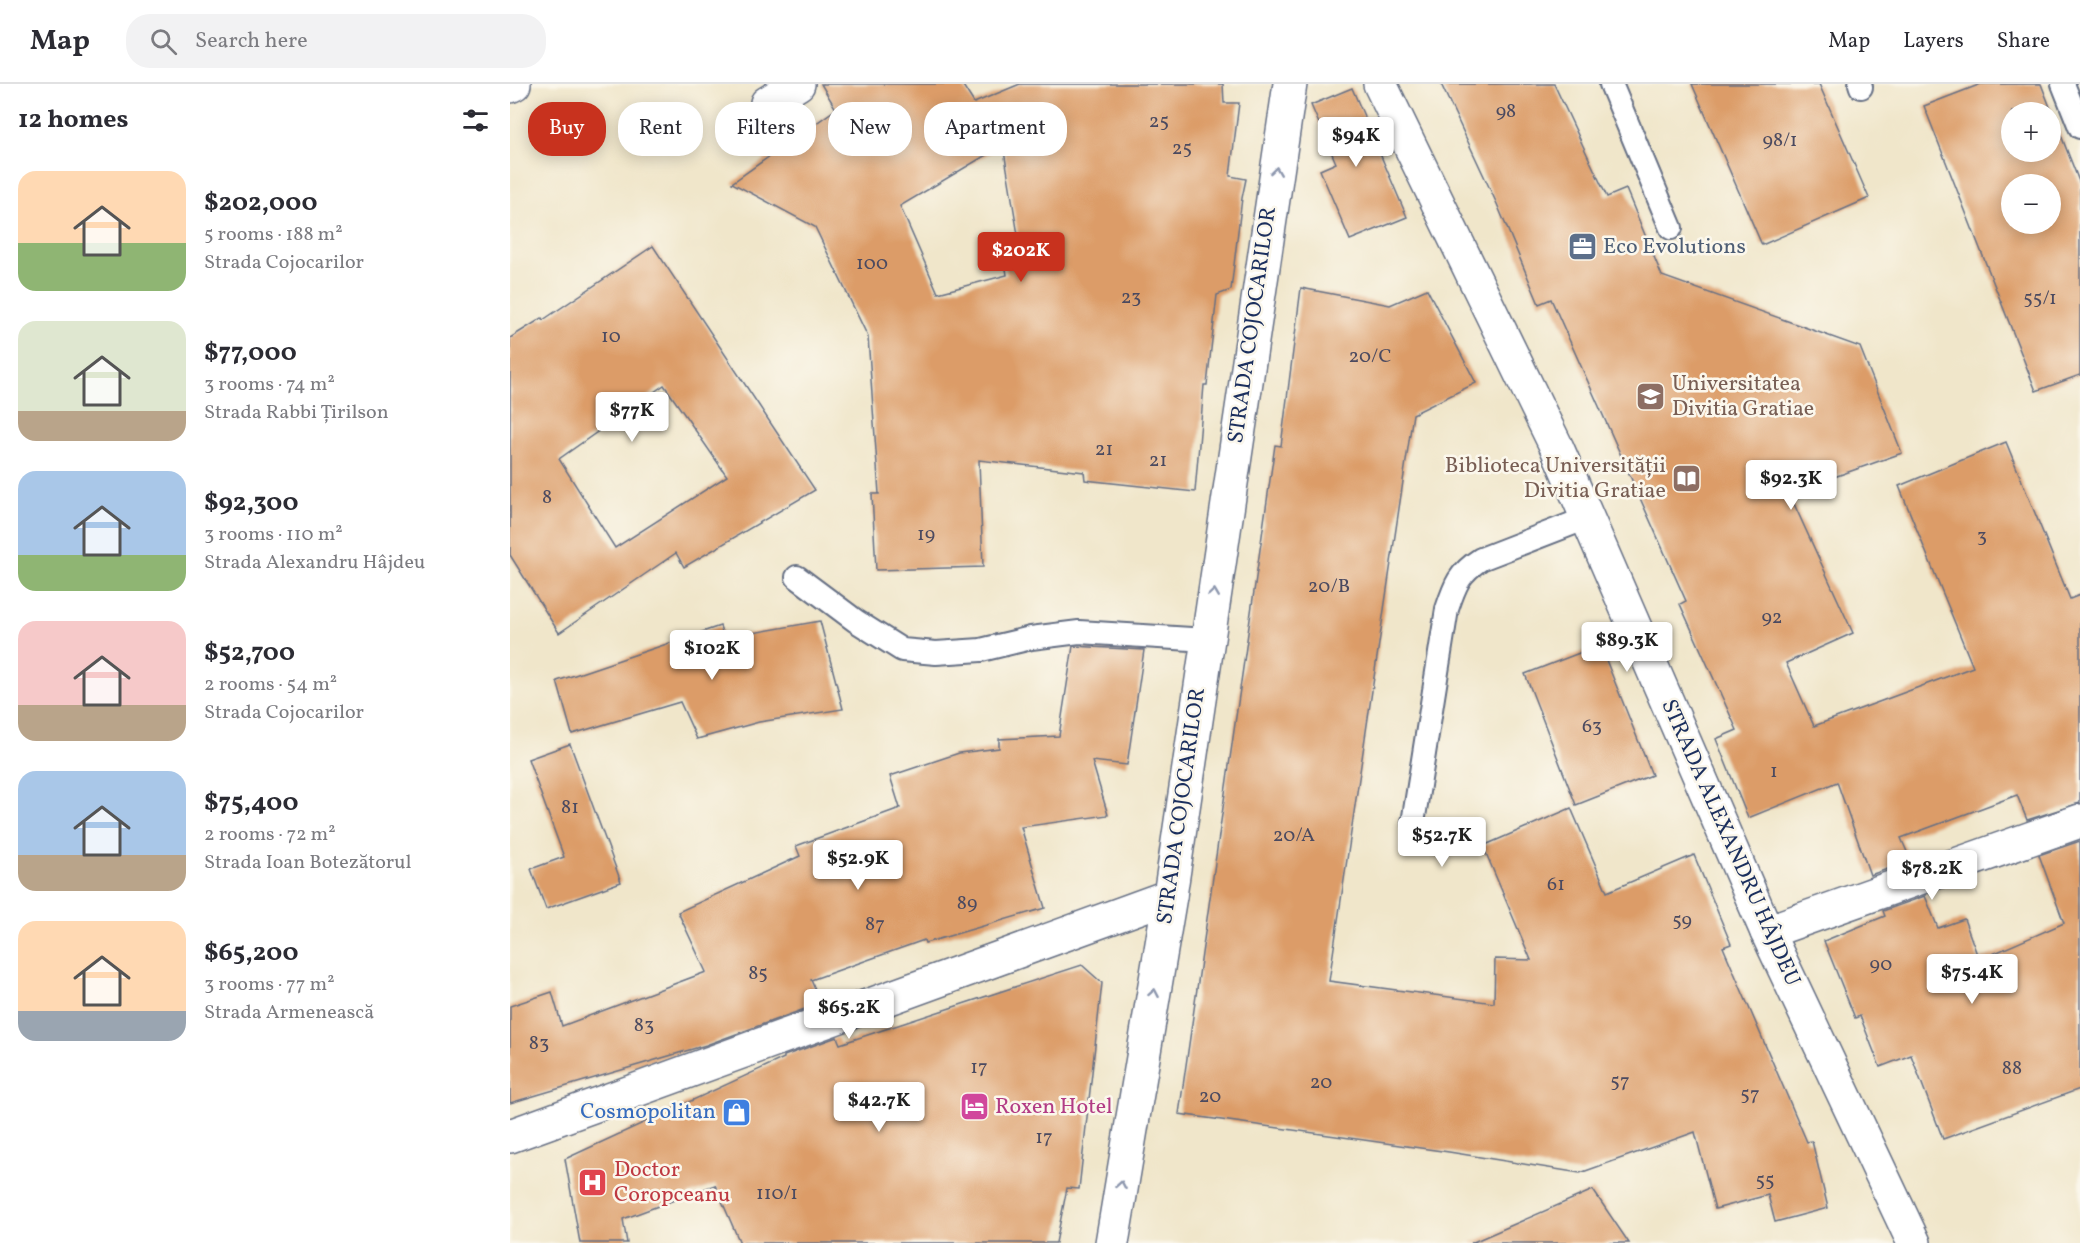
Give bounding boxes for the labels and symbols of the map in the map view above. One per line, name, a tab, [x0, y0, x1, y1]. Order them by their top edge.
house number: 98	[1496, 98, 1516, 126]
house number: 25	[1149, 108, 1169, 136]
pin: $94K	[1320, 117, 1392, 168]
house number: 98/1	[1763, 127, 1798, 155]
house number: 25	[1172, 135, 1192, 163]
one-way arrow	[1269, 166, 1281, 176]
street label: STRADA COJOCARILOR	[1221, 205, 1285, 445]
office icon: Eco Evolutions	[1566, 231, 1598, 263]
pin: $202K	[979, 232, 1063, 283]
place label: Eco Evolutions	[1603, 232, 1746, 263]
house number: 100	[856, 250, 888, 278]
house number: 23	[1121, 284, 1141, 312]
house number: 55/1	[2023, 285, 2057, 313]
house number: 10	[601, 323, 621, 351]
house number: 20/C	[1349, 343, 1391, 371]
place label: Universitatea Divitia Gratiae	[1672, 369, 1814, 425]
school or university icon: Universitatea Divitia Gratiae	[1635, 381, 1667, 413]
pin: $77K	[596, 392, 668, 443]
house number: 21	[1095, 436, 1113, 464]
house number: 21	[1149, 447, 1167, 475]
place label: Biblioteca Universității Divitia Gratiae	[1445, 451, 1666, 507]
pin: $92.3K	[1742, 460, 1840, 511]
library icon: Biblioteca Universității Divitia Gratiae	[1671, 463, 1703, 495]
house number: 8	[542, 484, 552, 512]
house number: 19	[917, 521, 935, 549]
house number: 3	[1977, 523, 1987, 551]
house number: 20/B	[1308, 573, 1350, 601]
one-way arrow	[1207, 588, 1219, 597]
house number: 92	[1761, 604, 1783, 632]
pin: $89.3K	[1578, 622, 1676, 673]
pin: $102K	[670, 630, 754, 681]
street label: STRADA COJOCARILOR	[1150, 686, 1214, 926]
street label: STRADA ALEXANDRU HÂJDEU	[1653, 695, 1807, 991]
house number: 63	[1582, 713, 1602, 741]
house number: 1	[1770, 758, 1778, 786]
house number: 81	[561, 794, 579, 822]
pin: $52.7K	[1393, 817, 1491, 868]
house number: 20/A	[1273, 822, 1315, 850]
pin: $52.9K	[809, 840, 907, 891]
pin: $78.2K	[1883, 850, 1981, 901]
house number: 61	[1547, 871, 1565, 899]
house number: 89	[957, 890, 977, 918]
house number: 59	[1672, 907, 1692, 935]
house number: 87	[865, 911, 885, 939]
house number: 90	[1870, 951, 1892, 979]
pin: $75.4K	[1923, 954, 2021, 1005]
house number: 85	[748, 960, 768, 988]
one-way arrow	[1147, 988, 1159, 998]
pin: $65.2K	[800, 989, 898, 1040]
house number: 83	[634, 1012, 654, 1040]
house number: 83	[529, 1030, 549, 1058]
house number: 17	[970, 1054, 988, 1082]
house number: 88	[2002, 1055, 2022, 1083]
house number: 57	[1610, 1068, 1630, 1096]
house number: 20	[1310, 1069, 1332, 1097]
house number: 57	[1740, 1081, 1760, 1109]
pin: $42.7K	[830, 1082, 928, 1133]
house number: 20	[1199, 1083, 1221, 1111]
hotel icon: Roxen Hotel	[958, 1091, 990, 1123]
place label: Roxen Hotel	[995, 1092, 1113, 1123]
shop icon: Cosmopolitan	[721, 1096, 753, 1128]
place label: Cosmopolitan	[580, 1097, 716, 1128]
house number: 17	[1035, 1124, 1053, 1152]
place label: Doctor Coropceanu	[614, 1155, 730, 1211]
hospital icon: Doctor Coropceanu	[577, 1167, 609, 1199]
house number: 55	[1755, 1167, 1775, 1195]
house number: 110/1	[756, 1180, 798, 1208]
one-way arrow	[1115, 1181, 1127, 1190]

